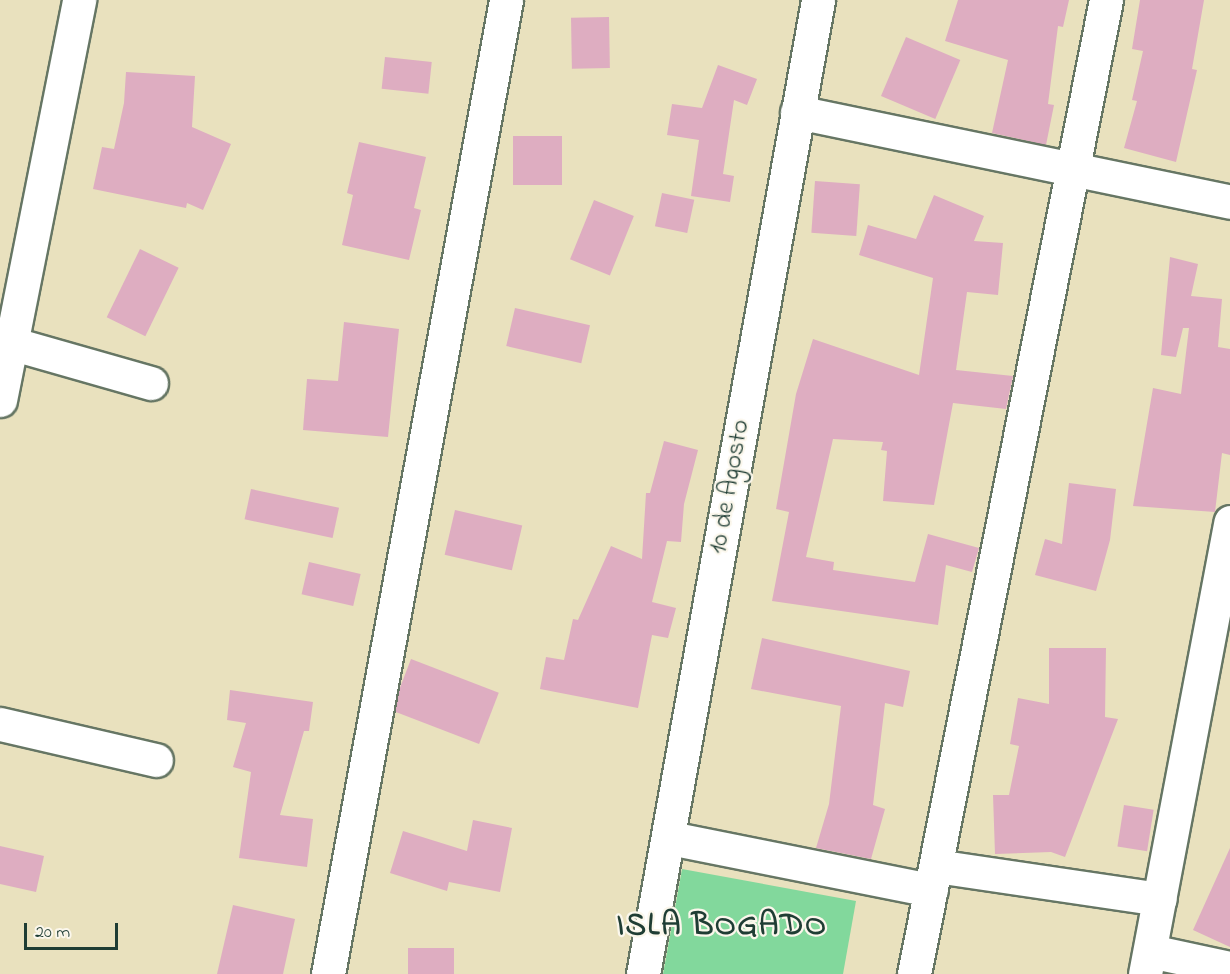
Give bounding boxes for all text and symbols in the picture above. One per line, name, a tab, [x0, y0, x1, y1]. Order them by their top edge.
street label: 10 de Agosto	[704, 418, 758, 556]
district label: ISLA BOGADO	[617, 908, 827, 946]
scale bar	[27, 911, 122, 949]
text: 20 m	[35, 920, 70, 946]

